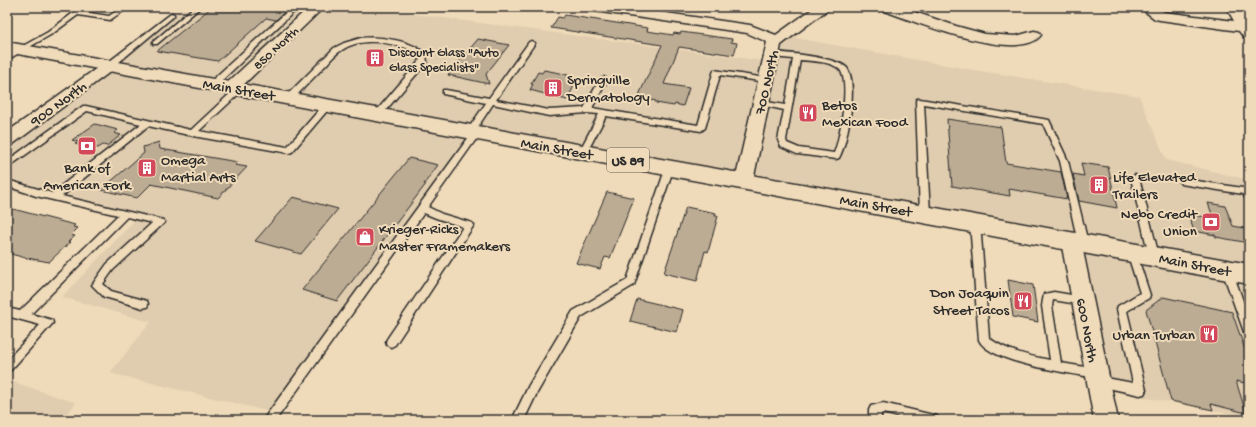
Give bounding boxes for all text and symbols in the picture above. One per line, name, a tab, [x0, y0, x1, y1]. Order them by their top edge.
street label: 850 North	[251, 24, 303, 74]
place label: Discount Glass "Auto Glass Specialists"	[388, 46, 499, 76]
building icon: Discount Glass "Auto Glass Specialists"	[364, 47, 386, 69]
street label: 700 North	[752, 49, 784, 117]
place label: Springville Dermatology	[566, 72, 650, 107]
street label: Main Street	[201, 76, 278, 106]
building icon: Springville Dermatology	[542, 77, 564, 99]
street label: 900 North	[27, 78, 91, 132]
place label: Betos Mexican Food	[821, 97, 909, 132]
restaurant icon: Betos Mexican Food	[797, 102, 819, 124]
bank icon: Bank of American Fork	[76, 135, 98, 157]
street label: Main Street	[519, 135, 596, 165]
road number: US 89	[607, 148, 649, 172]
place label: Omega Martial Arts	[161, 152, 236, 187]
building icon: Omega Martial Arts	[136, 157, 158, 179]
place label: Bank of American Fork	[43, 160, 132, 195]
place label: Life Elevated Trailers	[1112, 169, 1197, 204]
building icon: Life Elevated Trailers	[1088, 174, 1110, 196]
street label: Main Street	[838, 192, 915, 222]
place label: Nebo Credit Union	[1121, 206, 1199, 241]
bank icon: Nebo Credit Union	[1200, 211, 1222, 233]
place label: Krieger-Ricks Master Framemakers	[379, 221, 510, 256]
shop icon: Krieger-Ricks Master Framemakers	[354, 226, 376, 248]
street label: Main Street	[1157, 250, 1234, 282]
place label: Don Joaquin Street Tacos	[929, 285, 1009, 320]
restaurant icon: Don Joaquin Street Tacos	[1012, 290, 1034, 312]
street label: 600 North	[1071, 297, 1101, 364]
restaurant icon: Urban Turban	[1198, 323, 1220, 345]
place label: Urban Turban	[1113, 327, 1195, 345]

